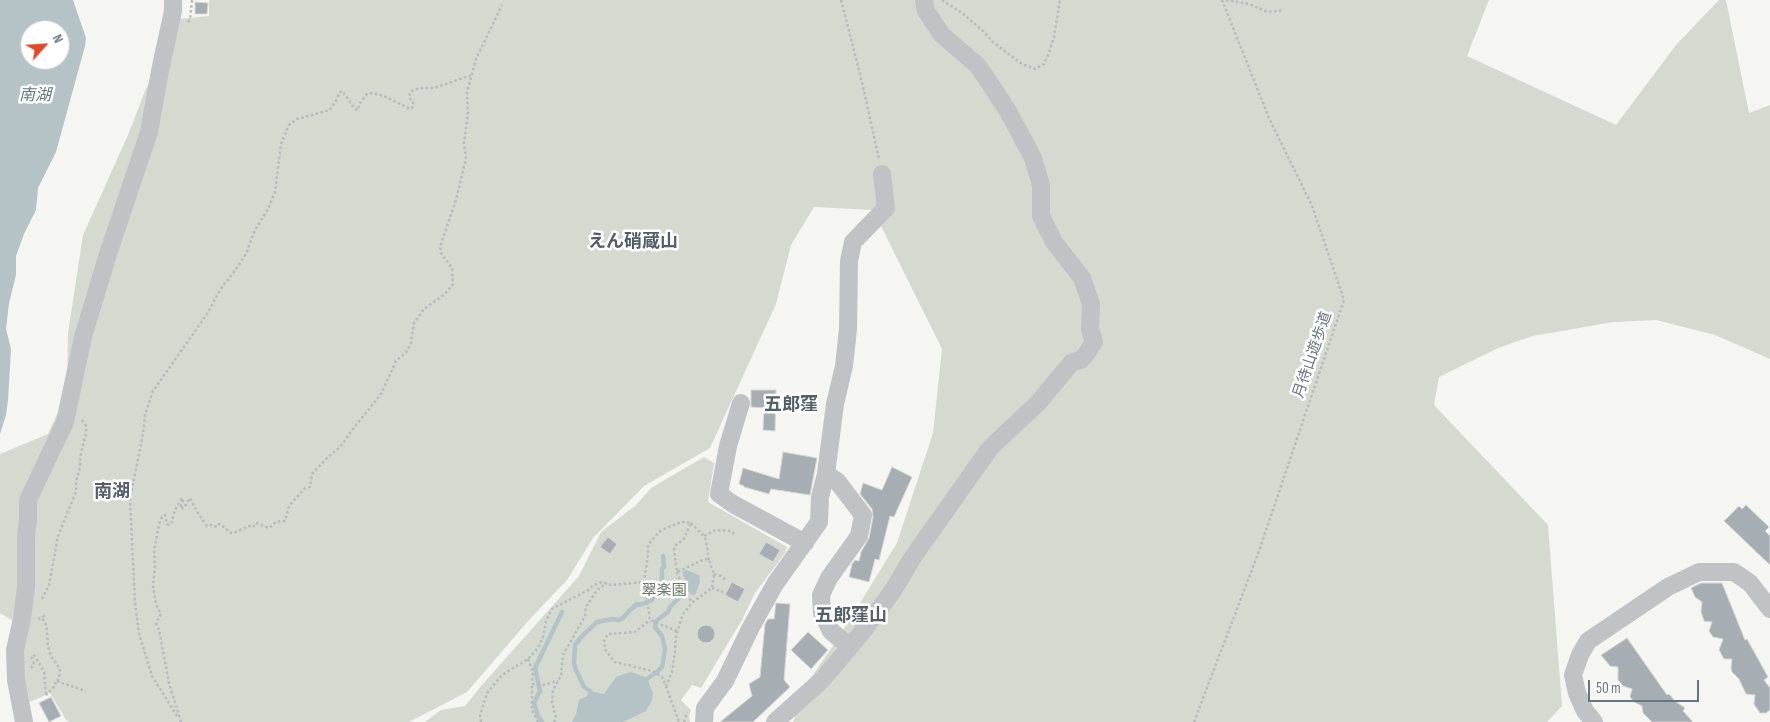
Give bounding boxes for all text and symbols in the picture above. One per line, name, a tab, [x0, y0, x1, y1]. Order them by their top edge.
north arrow	[20, 20, 70, 70]
text: N	[49, 32, 67, 46]
water label: 南湖	[19, 86, 51, 106]
district label: えん硝蔵山	[588, 231, 678, 253]
street label: 月待山遊歩道	[1290, 310, 1336, 400]
district label: 五郎窪	[764, 394, 818, 416]
district label: 南湖	[94, 481, 130, 503]
park label: 翠楽園	[642, 582, 686, 600]
district label: 五郎窪山	[815, 605, 887, 627]
scale bar	[1590, 670, 1701, 702]
text: 50 m	[1596, 679, 1621, 698]

